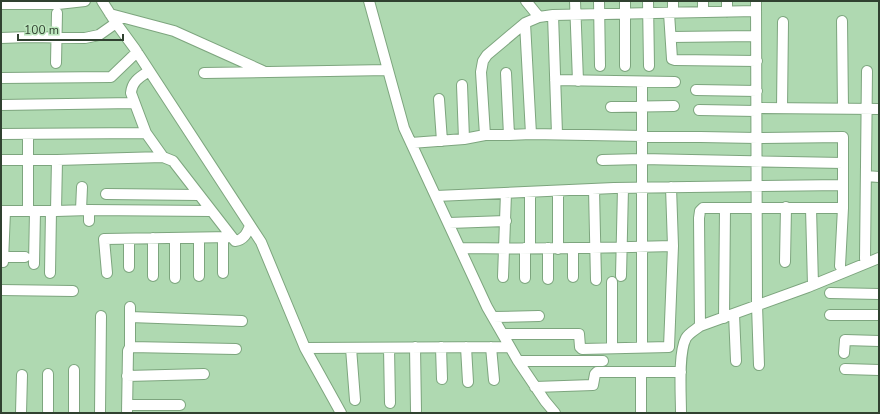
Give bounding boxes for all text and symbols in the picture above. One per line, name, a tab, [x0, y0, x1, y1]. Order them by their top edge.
scale bar	[18, 16, 123, 42]
text: 100 m	[24, 22, 59, 38]

